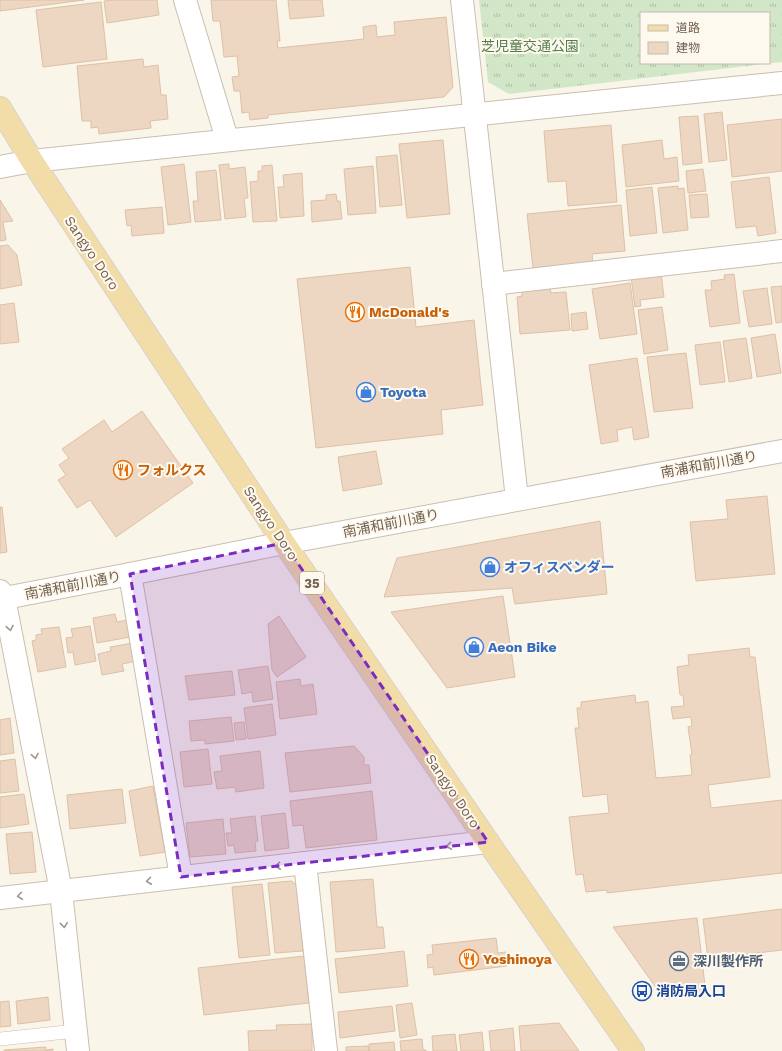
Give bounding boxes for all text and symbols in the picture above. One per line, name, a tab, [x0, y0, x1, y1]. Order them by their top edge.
legend	[640, 12, 770, 64]
text: 道路	[676, 21, 700, 35]
park label: 芝児童交通公園	[481, 38, 579, 54]
text: 建物	[676, 41, 700, 55]
street label: Sangyo Doro	[61, 213, 123, 293]
restaurant icon: McDonald's	[344, 301, 366, 323]
place label: McDonald's	[369, 304, 450, 320]
shop icon: Toyota	[355, 381, 377, 403]
place label: Toyota	[380, 384, 427, 400]
street label: 南浦和前川通り	[659, 448, 759, 480]
restaurant icon: フォルクス	[112, 459, 134, 481]
place label: フォルクス	[137, 462, 207, 478]
street label: Sangyo Doro	[240, 483, 302, 563]
street label: 南浦和前川通り	[341, 506, 441, 540]
shop icon: オフィスベンダー	[479, 556, 501, 578]
place label: オフィスベンダー	[504, 559, 615, 575]
street label: 南浦和前川通り	[23, 568, 123, 602]
road number: 35	[300, 572, 324, 594]
one-way arrow	[5, 625, 14, 631]
shop icon: Aeon Bike	[463, 636, 485, 658]
place label: Aeon Bike	[488, 639, 557, 655]
street label: Sangyo Doro	[422, 751, 484, 831]
one-way arrow	[30, 752, 38, 759]
one-way arrow	[446, 842, 452, 851]
one-way arrow	[275, 861, 281, 870]
one-way arrow	[146, 876, 152, 885]
one-way arrow	[17, 891, 23, 900]
one-way arrow	[59, 922, 68, 928]
restaurant icon: Yoshinoya	[458, 948, 480, 970]
office icon: 深川製作所	[668, 950, 690, 972]
place label: Yoshinoya	[483, 951, 553, 967]
place label: 深川製作所	[693, 953, 763, 969]
bus stop icon: 消防局入口	[631, 980, 653, 1002]
place label: 消防局入口	[656, 983, 726, 999]

